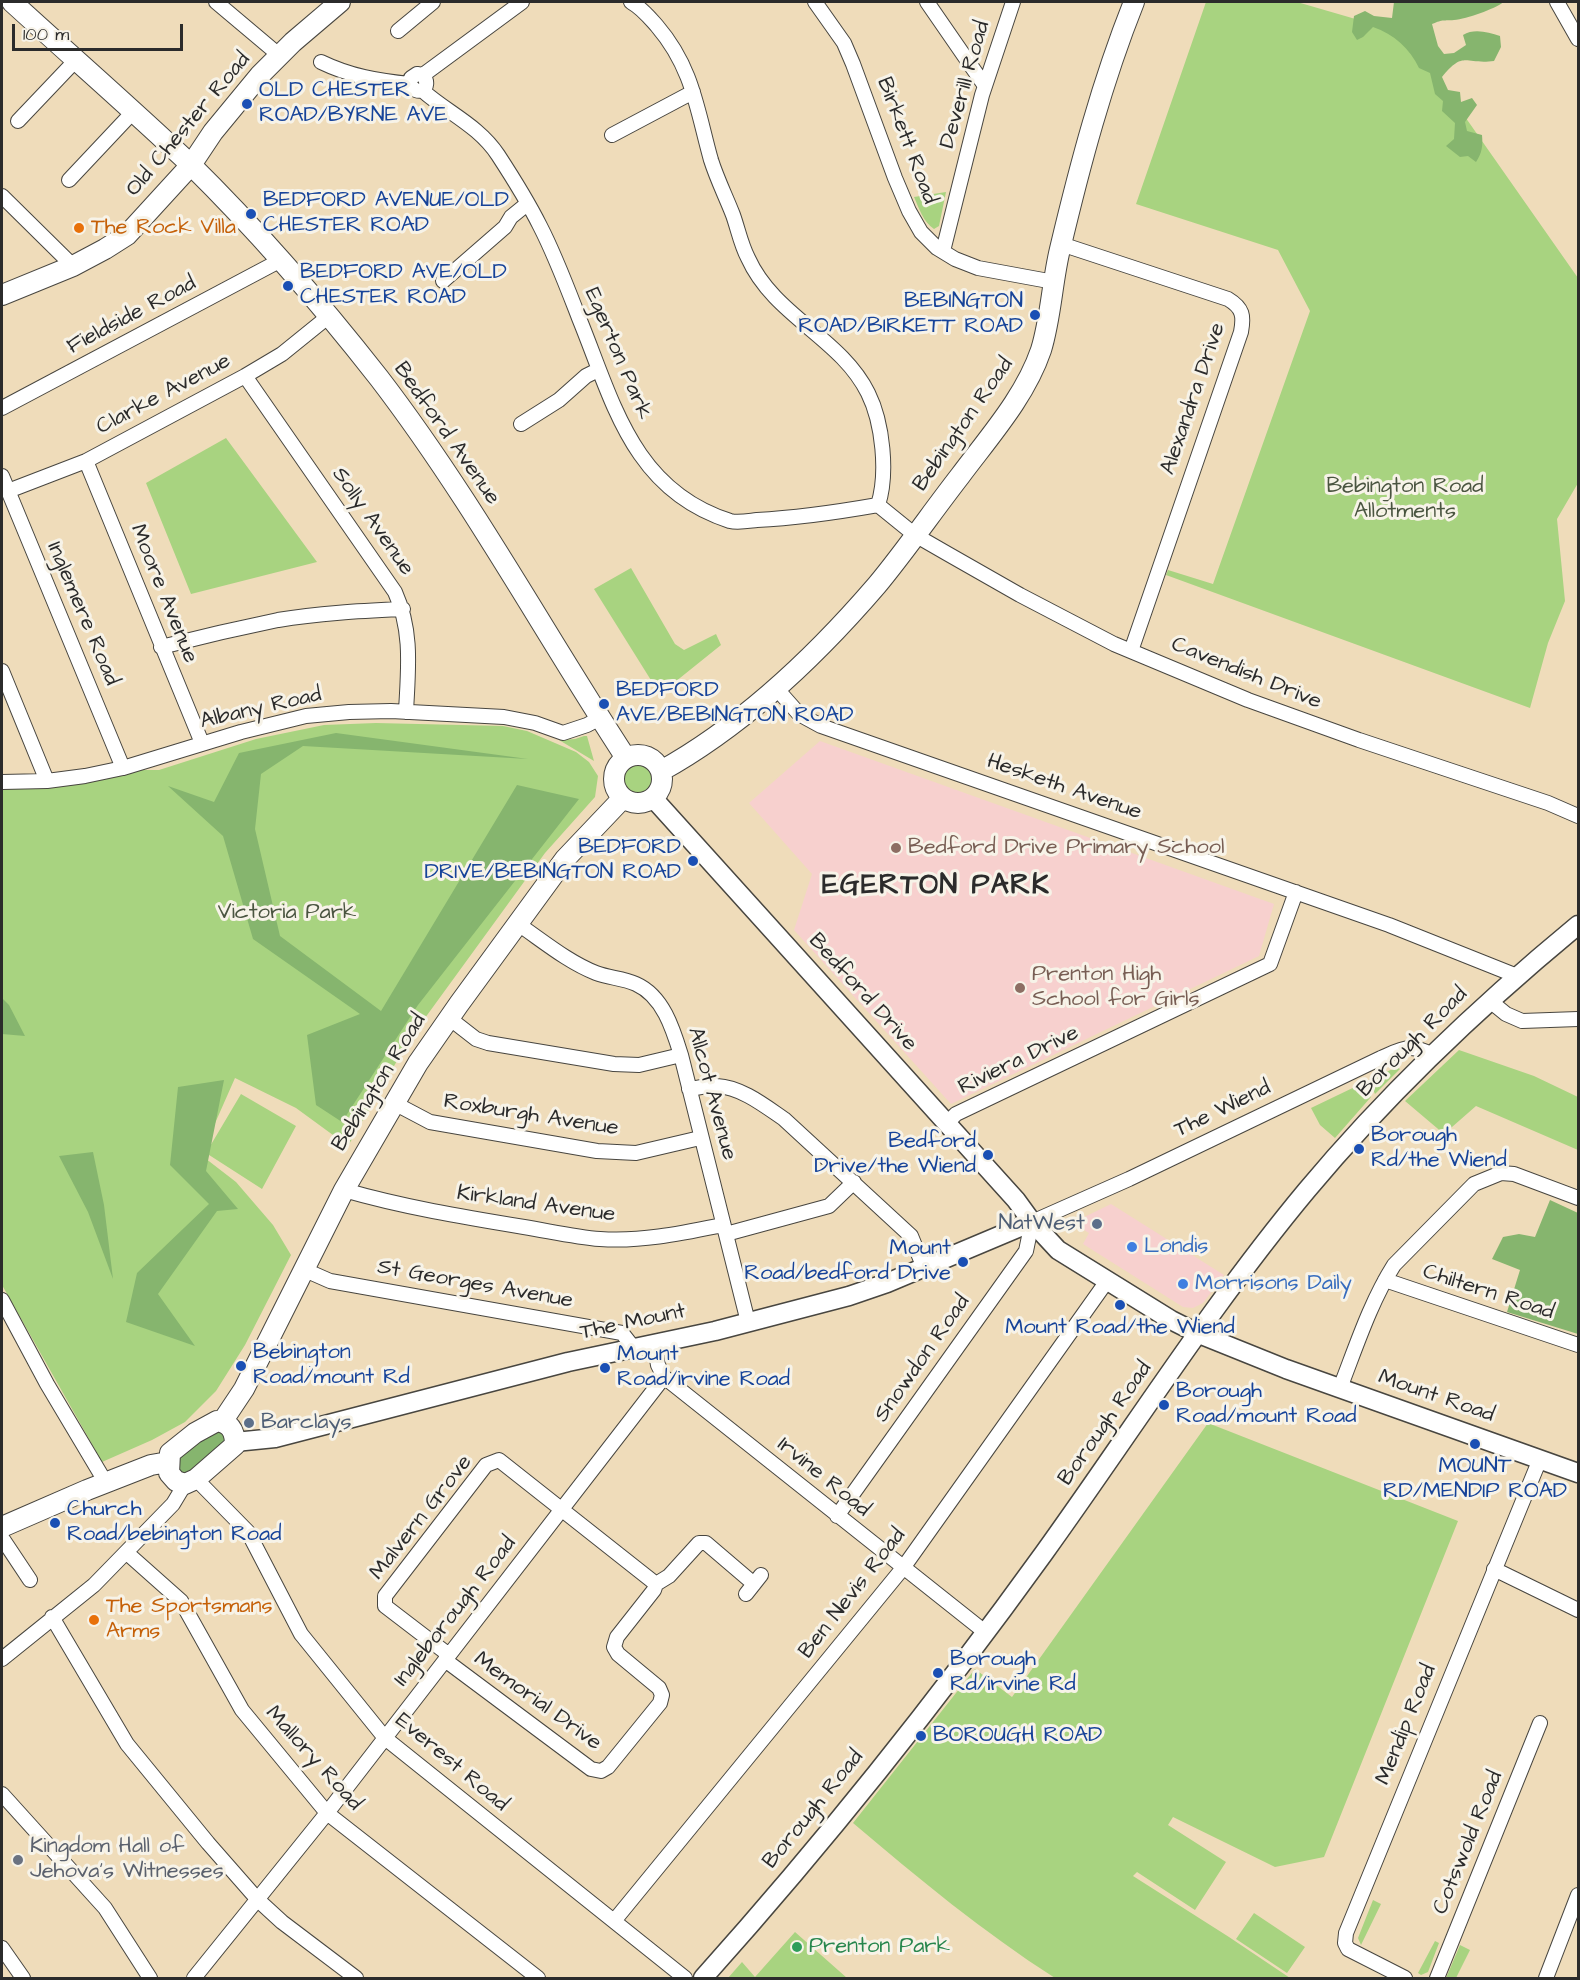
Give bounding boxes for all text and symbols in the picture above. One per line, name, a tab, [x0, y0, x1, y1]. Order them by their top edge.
scale bar	[15, 12, 186, 50]
street label: Deverill Road	[935, 18, 997, 152]
text: 100 m	[23, 22, 69, 47]
street label: Old Chester Road	[121, 48, 257, 202]
street label: Birkett Road	[870, 74, 942, 208]
place label: OLD CHESTER ROAD/BYRNE AVE	[259, 78, 447, 130]
marker: OLD CHESTER ROAD/BYRNE AVE	[240, 97, 254, 111]
place label: BEDFORD AVENUE/OLD CHESTER ROAD	[263, 188, 509, 240]
marker: BEDFORD AVENUE/OLD CHESTER ROAD	[244, 207, 258, 221]
place label: The Rock Villa	[91, 215, 236, 241]
marker: The Rock Villa	[72, 221, 86, 235]
place label: BEDFORD AVE/OLD CHESTER ROAD	[300, 260, 507, 312]
street label: Fieldside Road	[63, 271, 201, 361]
marker: BEDFORD AVE/OLD CHESTER ROAD	[281, 279, 295, 293]
street label: Egerton Park	[577, 284, 657, 424]
place label: BEBINGTON ROAD/BIRKETT ROAD	[798, 289, 1023, 340]
marker: BEBINGTON ROAD/BIRKETT ROAD	[1028, 308, 1042, 322]
street label: Alexandra Drive	[1156, 320, 1232, 478]
street label: Clarke Avenue	[92, 349, 236, 441]
street label: Bebington Road	[908, 353, 1020, 497]
street label: Bedford Avenue	[387, 358, 505, 510]
street label: Solly Avenue	[325, 463, 419, 581]
park label: Bebington Road Allotments	[1326, 474, 1484, 526]
street label: Moore Avenue	[123, 521, 203, 667]
street label: Inglemere Road	[40, 538, 124, 690]
street label: Cavendish Drive	[1167, 632, 1325, 716]
place label: BEDFORD AVE/BEBINGTON ROAD	[616, 678, 853, 730]
street label: Albany Road	[198, 682, 324, 736]
marker: BEDFORD AVE/BEBINGTON ROAD	[597, 697, 611, 711]
street label: Hesketh Avenue	[983, 749, 1145, 827]
place label: BEDFORD DRIVE/BEBINGTON ROAD	[424, 835, 681, 886]
place label: Bedford Drive Primary School	[908, 835, 1224, 861]
marker: Bedford Drive Primary School	[889, 841, 903, 855]
marker: BEDFORD DRIVE/BEBINGTON ROAD	[686, 854, 700, 868]
district label: EGERTON PARK	[822, 870, 1050, 904]
park label: Victoria Park	[218, 900, 356, 926]
street label: Bedford Drive	[802, 929, 922, 1057]
place label: Prenton High School for Girls	[1032, 962, 1200, 1014]
marker: Prenton High School for Girls	[1013, 981, 1027, 995]
street label: Borough Road	[1352, 982, 1474, 1104]
street label: Bebington Road	[327, 1009, 433, 1157]
street label: Riviera Drive	[954, 1020, 1084, 1102]
street label: Allcot Avenue	[681, 1025, 741, 1163]
street label: The Wiend	[1171, 1075, 1275, 1145]
street label: Roxburgh Avenue	[442, 1089, 620, 1143]
place label: Borough Rd/the Wiend	[1371, 1123, 1507, 1174]
place label: Bedford Drive/the Wiend	[814, 1129, 976, 1180]
marker: Borough Rd/the Wiend	[1352, 1142, 1366, 1156]
marker: Bedford Drive/the Wiend	[981, 1148, 995, 1162]
street label: Kirkland Avenue	[455, 1181, 617, 1229]
place label: NatWest	[999, 1211, 1085, 1237]
marker: NatWest	[1090, 1217, 1104, 1231]
place label: Londis	[1144, 1234, 1208, 1260]
place label: Mount Road/bedford Drive	[744, 1236, 951, 1288]
marker: Londis	[1125, 1240, 1139, 1254]
street label: St Georges Avenue	[375, 1255, 575, 1315]
marker: Mount Road/bedford Drive	[956, 1255, 970, 1269]
street label: Chiltern Road	[1419, 1259, 1557, 1327]
place label: Morrisons Daily	[1195, 1271, 1352, 1297]
marker: Morrisons Daily	[1176, 1277, 1190, 1291]
street label: Snowdon Road	[869, 1290, 977, 1428]
marker: Mount Road/the Wiend	[1113, 1298, 1127, 1312]
street label: The Mount	[578, 1299, 688, 1347]
place label: Mount Road/the Wiend	[1005, 1315, 1235, 1341]
place label: Bebington Road/mount Rd	[253, 1340, 410, 1392]
place label: Mount Road/irvine Road	[617, 1342, 790, 1394]
street label: Borough Road	[1054, 1357, 1158, 1491]
marker: Bebington Road/mount Rd	[234, 1359, 248, 1373]
marker: Mount Road/irvine Road	[598, 1361, 612, 1375]
street label: Mount Road	[1375, 1365, 1497, 1429]
place label: Borough Road/mount Road	[1176, 1379, 1356, 1430]
marker: Borough Road/mount Road	[1157, 1398, 1171, 1412]
place label: Barclays	[261, 1410, 352, 1436]
marker: Barclays	[242, 1416, 256, 1430]
street label: Irvine Road	[771, 1432, 875, 1524]
marker: MOUNT RD/MENDIP ROAD	[1468, 1437, 1482, 1451]
street label: Malvern Grove	[365, 1450, 479, 1586]
place label: MOUNT RD/MENDIP ROAD	[1383, 1454, 1567, 1506]
place label: Church Road/bebington Road	[67, 1497, 281, 1548]
marker: Church Road/bebington Road	[48, 1516, 62, 1530]
street label: Ben Nevis Road	[794, 1524, 912, 1664]
street label: Ingleborough Road	[389, 1532, 523, 1692]
place label: The Sportsmans Arms	[106, 1594, 273, 1646]
marker: The Sportsmans Arms	[87, 1613, 101, 1627]
street label: Memorial Drive	[468, 1647, 606, 1757]
place label: Borough Rd/irvine Rd	[950, 1647, 1076, 1699]
street label: Mendip Road	[1371, 1661, 1443, 1789]
marker: Borough Rd/irvine Rd	[931, 1666, 945, 1680]
street label: Mallory Road	[259, 1701, 367, 1817]
street label: Everest Road	[389, 1708, 513, 1818]
place label: BOROUGH ROAD	[933, 1723, 1102, 1749]
marker: BOROUGH ROAD	[914, 1729, 928, 1743]
street label: Borough Road	[758, 1745, 870, 1875]
street label: Cotswold Road	[1428, 1768, 1510, 1918]
place label: Kingdom Hall of Jehova's Witnesses	[30, 1834, 224, 1886]
marker: Kingdom Hall of Jehova's Witnesses	[11, 1853, 25, 1867]
place label: Prenton Park	[809, 1934, 950, 1960]
marker: Prenton Park	[790, 1940, 804, 1954]

